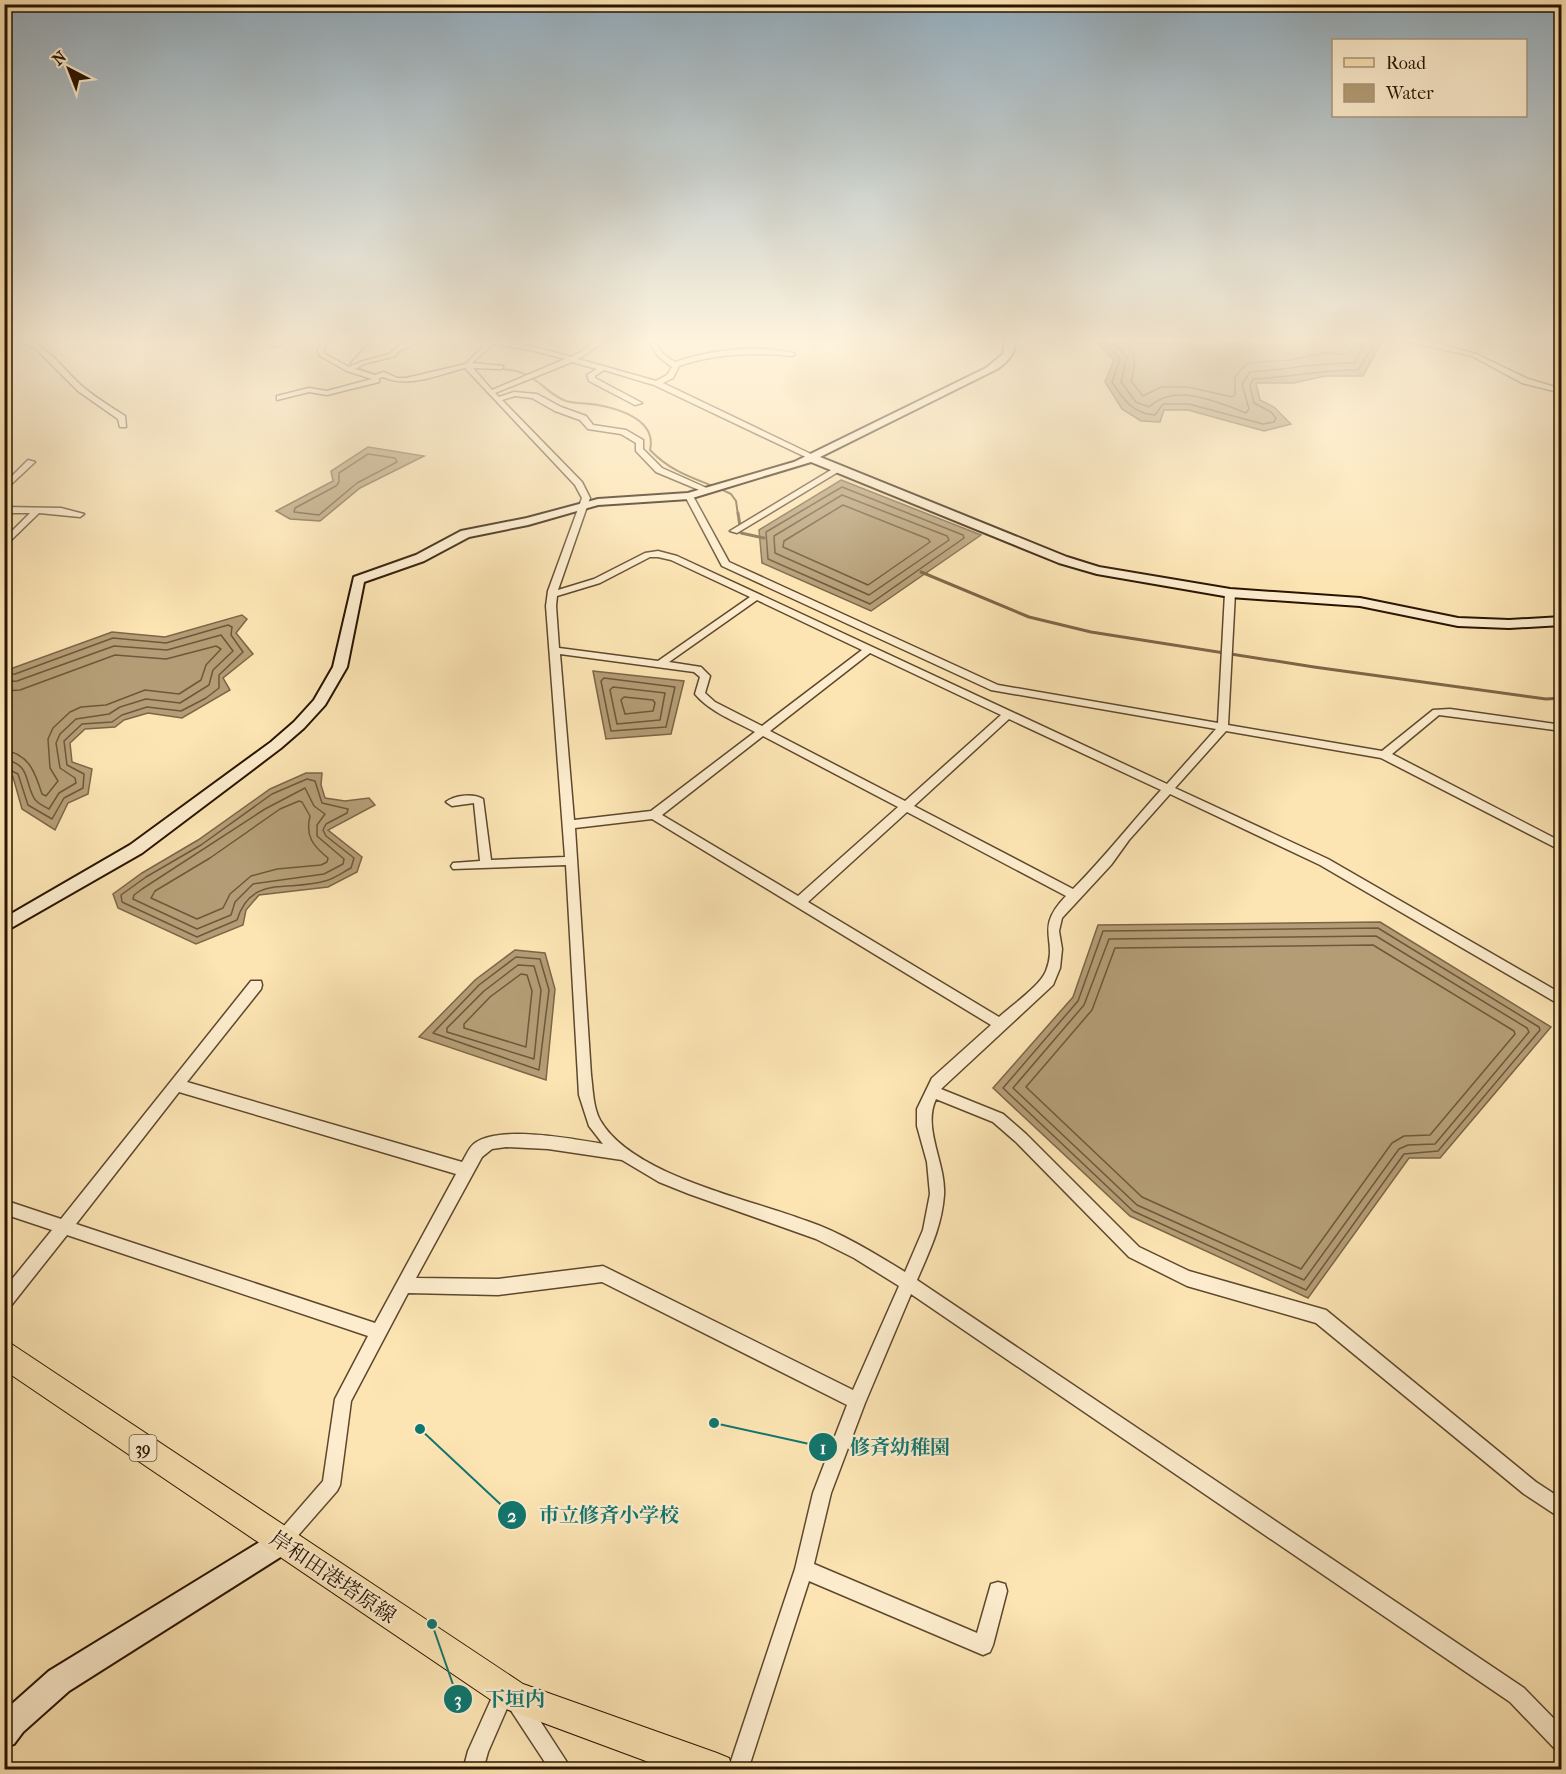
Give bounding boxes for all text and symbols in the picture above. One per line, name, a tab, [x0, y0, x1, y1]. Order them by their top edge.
north arrow	[39, 39, 99, 99]
legend	[1332, 39, 1527, 117]
text: N	[48, 47, 71, 69]
text: Road	[1386, 53, 1426, 74]
text: Water	[1385, 83, 1434, 104]
callout: 修斉幼稚園	[808, 1428, 962, 1466]
road number: 39	[130, 1435, 156, 1461]
text: 修斉幼稚園	[850, 1436, 950, 1459]
text: 1	[820, 1438, 826, 1459]
callout: 市立修斉小学校	[497, 1496, 691, 1534]
text: 市立修斉小学校	[539, 1504, 679, 1527]
text: 2	[507, 1506, 517, 1527]
street label: 岸和田港塔原線	[265, 1526, 401, 1628]
callout: 下垣内	[443, 1680, 557, 1718]
text: 下垣内	[485, 1688, 545, 1711]
text: 3	[454, 1690, 462, 1711]

